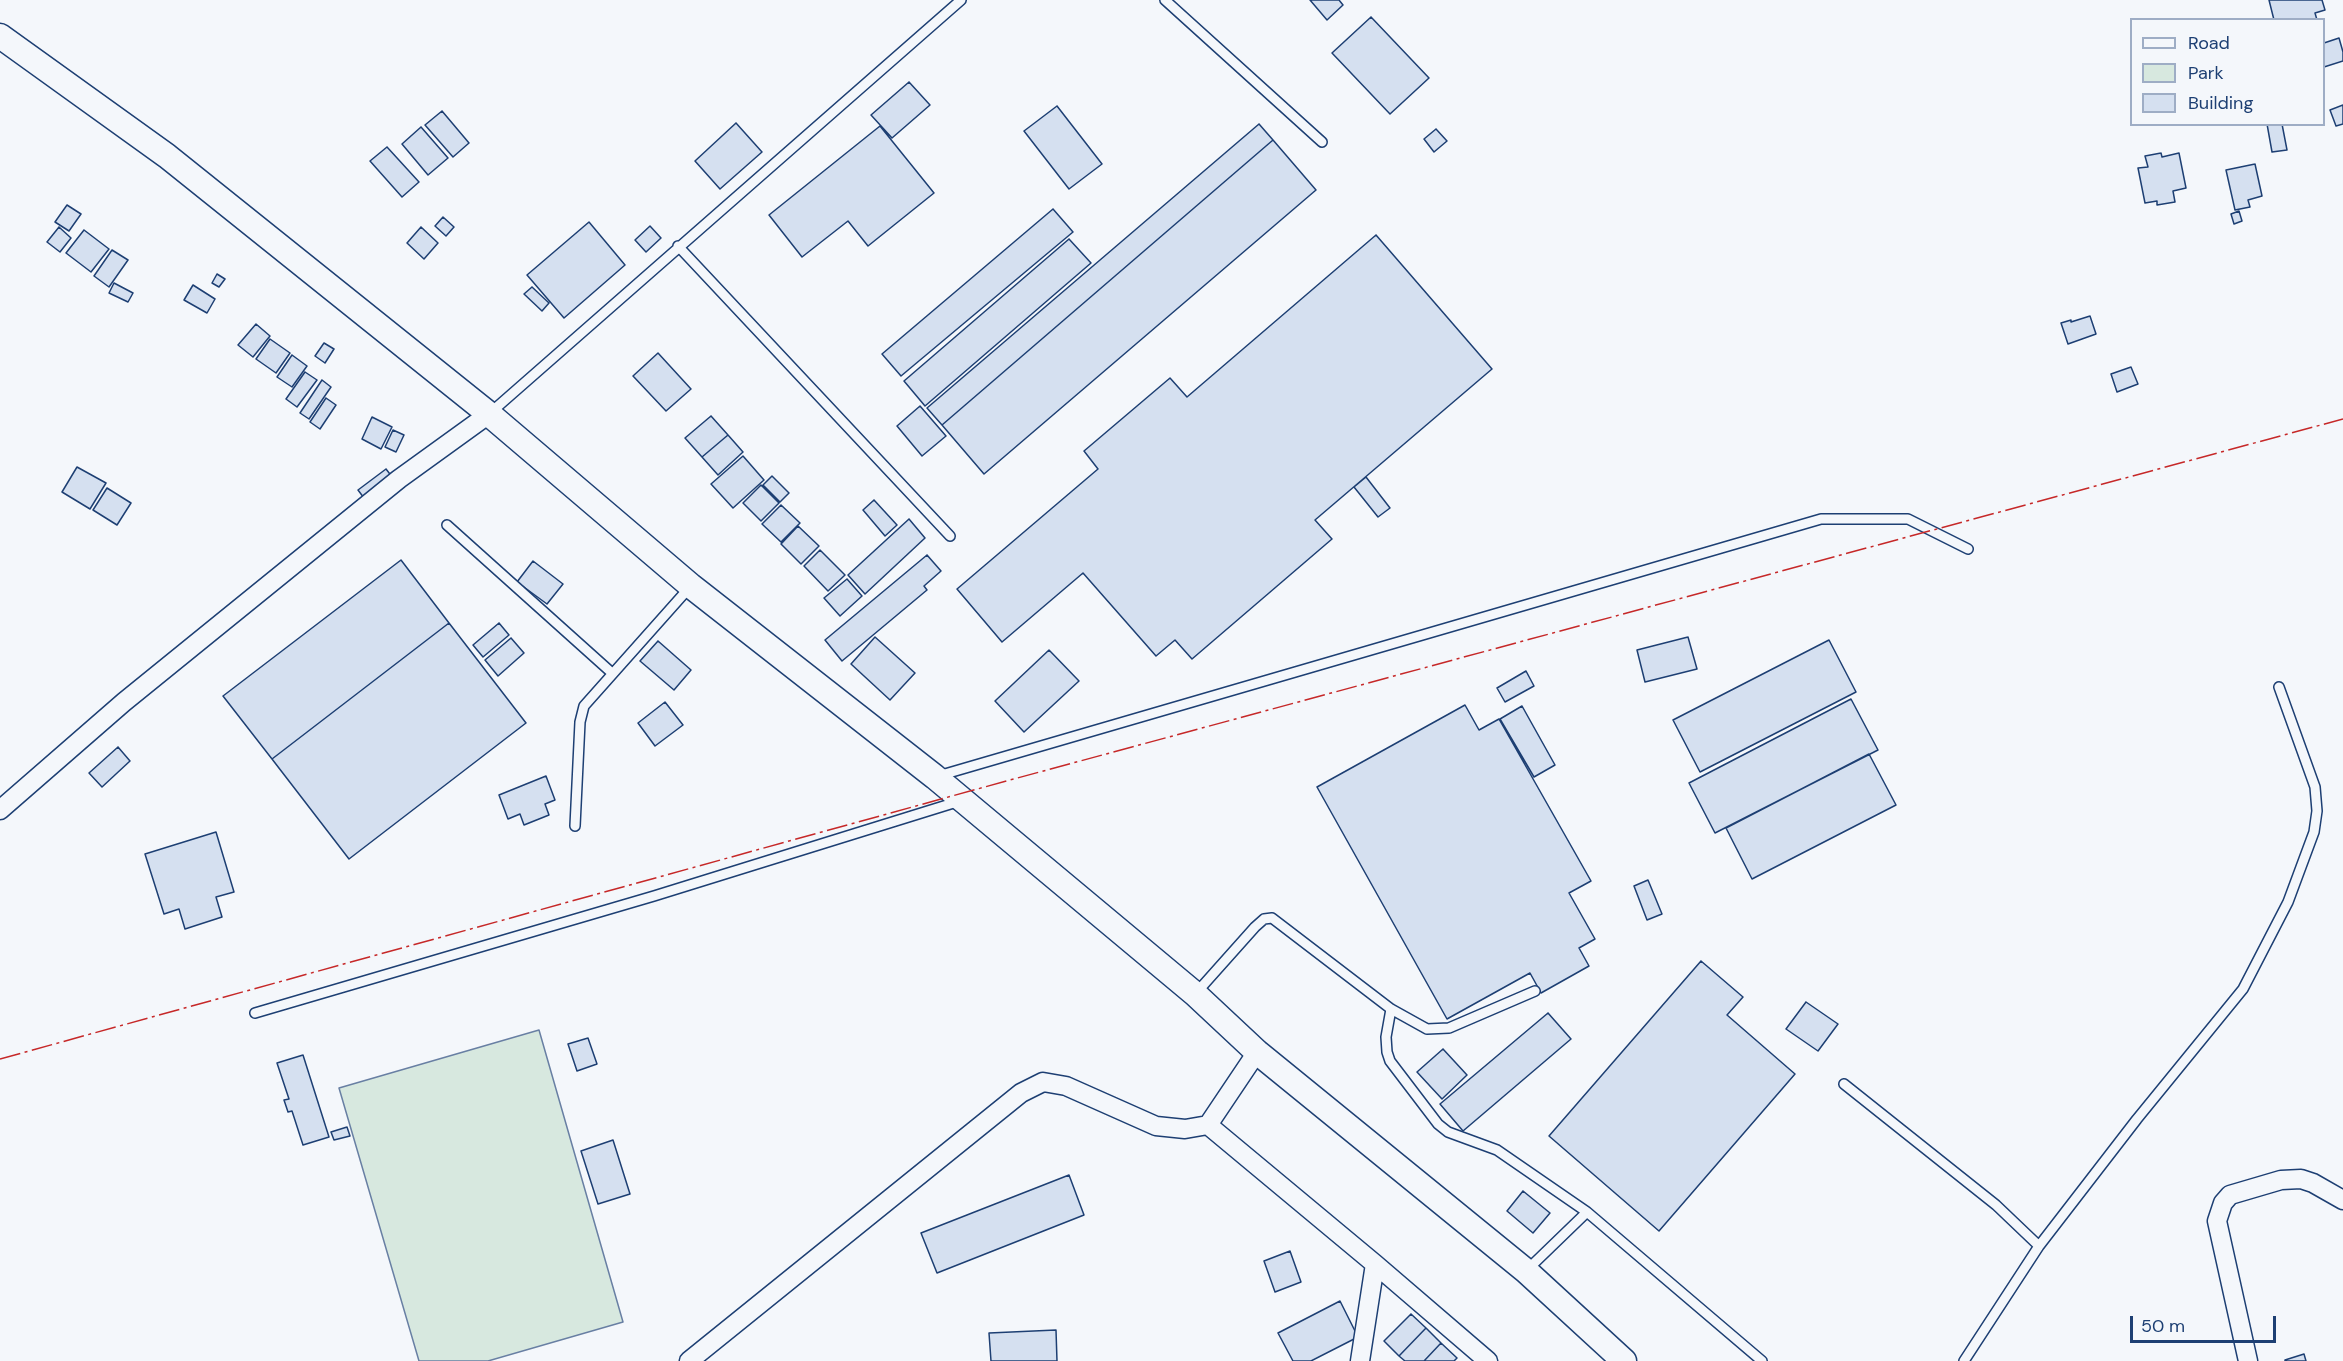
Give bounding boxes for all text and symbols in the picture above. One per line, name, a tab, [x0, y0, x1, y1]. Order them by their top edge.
legend	[2130, 18, 2325, 126]
text: Road	[2188, 31, 2230, 55]
text: Park	[2188, 61, 2224, 85]
text: Building	[2188, 91, 2253, 115]
scale bar	[2133, 1304, 2278, 1342]
text: 50 m	[2141, 1314, 2185, 1338]

